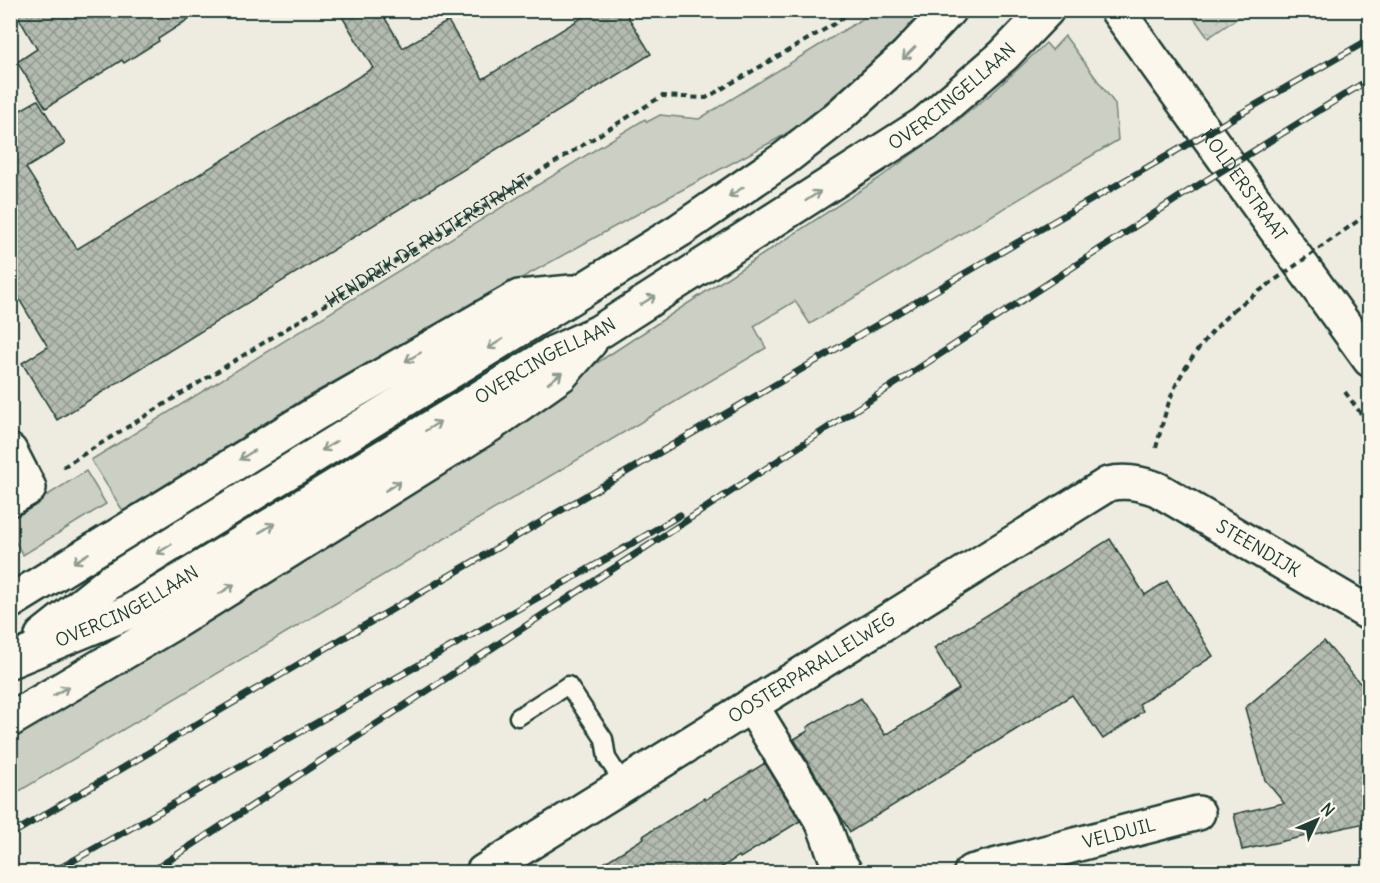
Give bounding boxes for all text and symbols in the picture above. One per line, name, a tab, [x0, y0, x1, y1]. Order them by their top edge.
street label: OVERCINGELLAAN	[884, 38, 1020, 155]
one-way arrow	[902, 45, 916, 60]
street label: ROLDERSTRAAT	[1196, 124, 1292, 245]
street label: HENDRIK DE RUITERSTRAAT	[321, 169, 534, 313]
one-way arrow	[728, 186, 745, 198]
one-way arrow	[804, 189, 821, 202]
one-way arrow	[639, 294, 656, 306]
street label: OVERCINGELLAAN	[470, 312, 620, 409]
one-way arrow	[487, 338, 504, 350]
one-way arrow	[405, 352, 422, 364]
one-way arrow	[547, 372, 563, 385]
one-way arrow	[424, 420, 441, 432]
one-way arrow	[321, 440, 338, 453]
one-way arrow	[239, 450, 256, 462]
one-way arrow	[384, 479, 401, 491]
street label: STEENDIJK	[1212, 514, 1305, 582]
one-way arrow	[258, 522, 275, 534]
one-way arrow	[156, 544, 173, 556]
one-way arrow	[73, 552, 90, 564]
street label: OVERCINGELLAAN	[52, 560, 202, 652]
one-way arrow	[218, 583, 235, 595]
street label: OOSTERPARALLELWEG	[724, 607, 899, 728]
one-way arrow	[52, 685, 69, 697]
north arrow	[1287, 790, 1347, 850]
text: N	[1317, 799, 1339, 821]
street label: VELDUIL	[1080, 812, 1158, 854]

